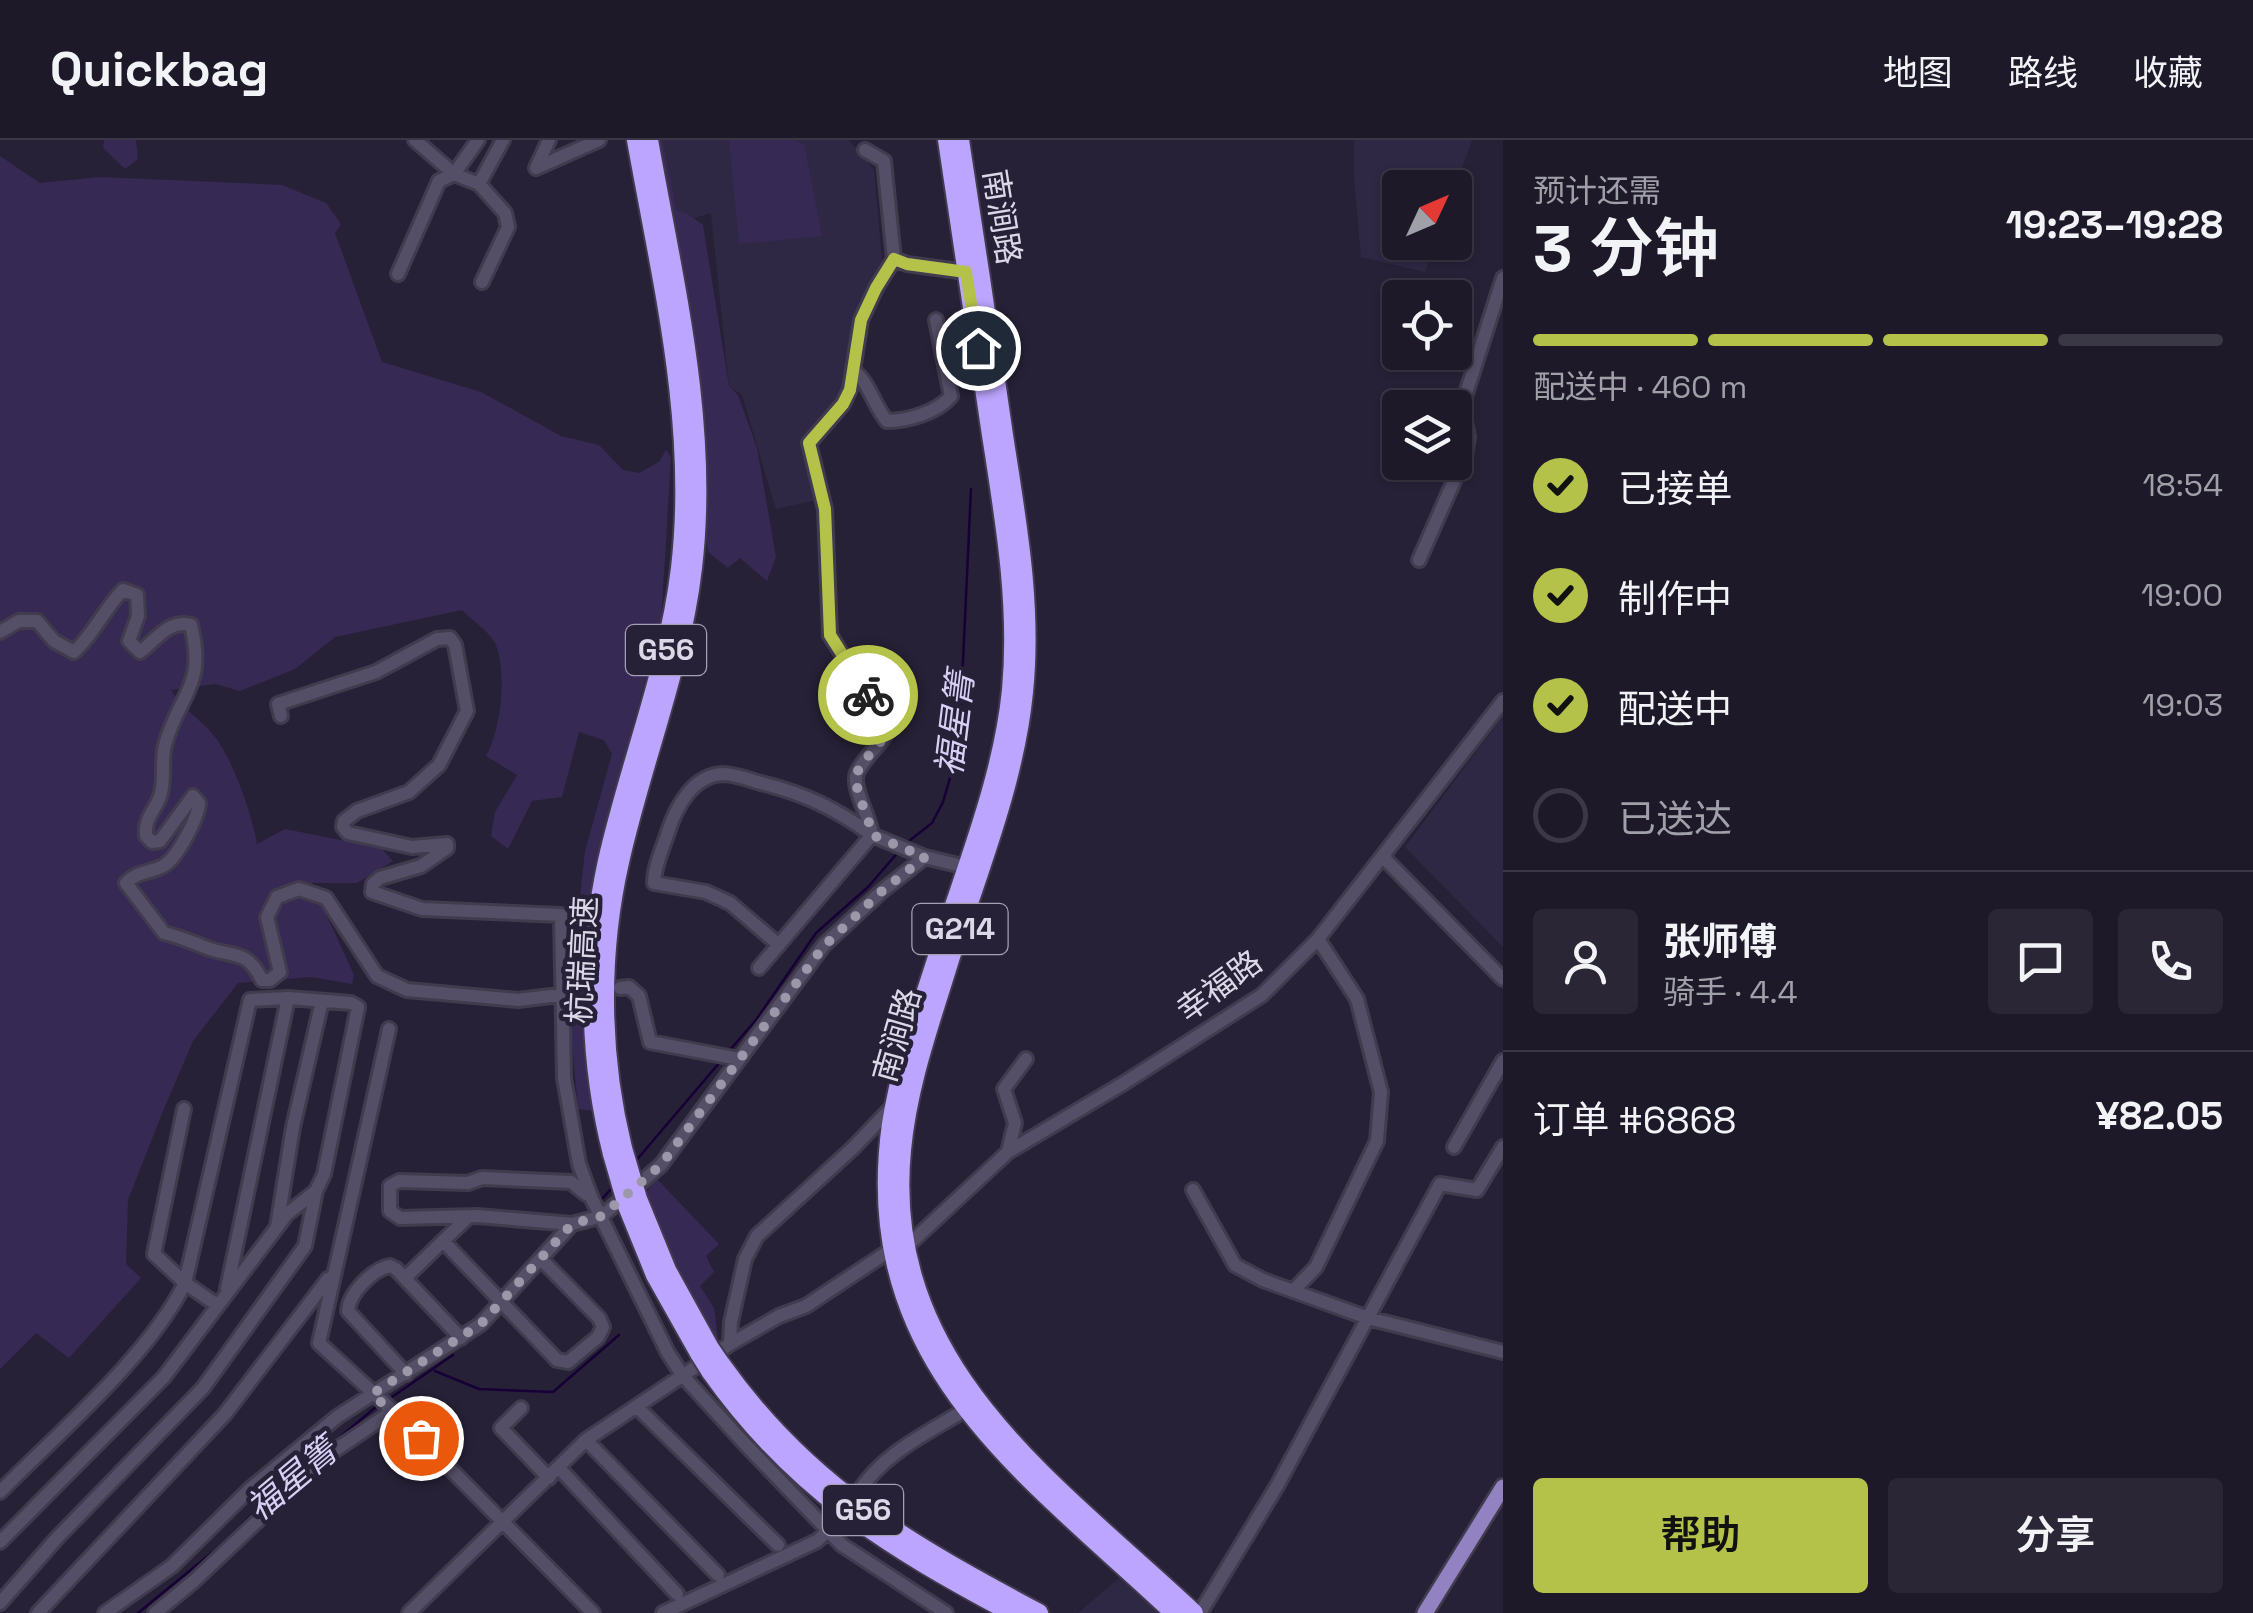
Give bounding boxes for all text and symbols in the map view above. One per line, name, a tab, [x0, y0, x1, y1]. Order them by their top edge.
text: Quickbag	[50, 39, 269, 100]
text: 地图	[1883, 51, 1953, 95]
text: 路线	[2008, 51, 2078, 95]
text: 收藏	[2133, 51, 2203, 95]
street label: 南涧路	[975, 166, 1029, 268]
north arrow	[1382, 170, 1472, 260]
map controls	[1382, 170, 1472, 480]
text: 预计还需	[1533, 171, 1661, 211]
text: 19:23–19:28	[2006, 201, 2223, 249]
text: 3 分钟	[1533, 207, 1719, 290]
button: locate	[1382, 280, 1472, 370]
pin	[936, 306, 1021, 391]
icon: home	[951, 321, 1006, 376]
text: 配送中 · 460 m	[1533, 367, 1747, 407]
button: layers	[1382, 390, 1472, 480]
icon: check	[1533, 458, 1588, 513]
text: 已接单	[1618, 465, 1732, 513]
text: 18:54	[2142, 465, 2223, 505]
icon: check	[1533, 568, 1588, 623]
text: 制作中	[1618, 575, 1732, 623]
text: 19:00	[2141, 575, 2223, 615]
road number: G56	[626, 625, 706, 675]
courier	[818, 645, 918, 745]
water label: 福星箐	[927, 664, 984, 779]
icon: bike	[841, 668, 896, 723]
icon: check	[1533, 678, 1588, 733]
text: 配送中	[1618, 685, 1732, 733]
text: 19:03	[2142, 685, 2223, 725]
text: 已送达	[1618, 795, 1732, 843]
street label: 杭瑞高速	[559, 895, 605, 1025]
road number: G214	[912, 904, 1008, 954]
button: person	[1533, 909, 1638, 1014]
button: chat	[1988, 909, 2093, 1014]
button: phone	[2118, 909, 2223, 1014]
text: 张师傅	[1663, 918, 1777, 966]
street label: 幸福路	[1168, 942, 1270, 1030]
text: 骑手 · 4.4	[1663, 972, 1798, 1012]
street label: 南涧路	[865, 983, 929, 1087]
text: ¥82.05	[2096, 1092, 2223, 1140]
text: 订单 #6868	[1533, 1096, 1737, 1144]
pin	[379, 1396, 464, 1481]
icon: bag	[394, 1411, 449, 1466]
water label: 福星箐	[238, 1425, 350, 1530]
button: 帮助	[1533, 1478, 1868, 1593]
button: 分享	[1888, 1478, 2223, 1593]
road number: G56	[823, 1485, 903, 1535]

